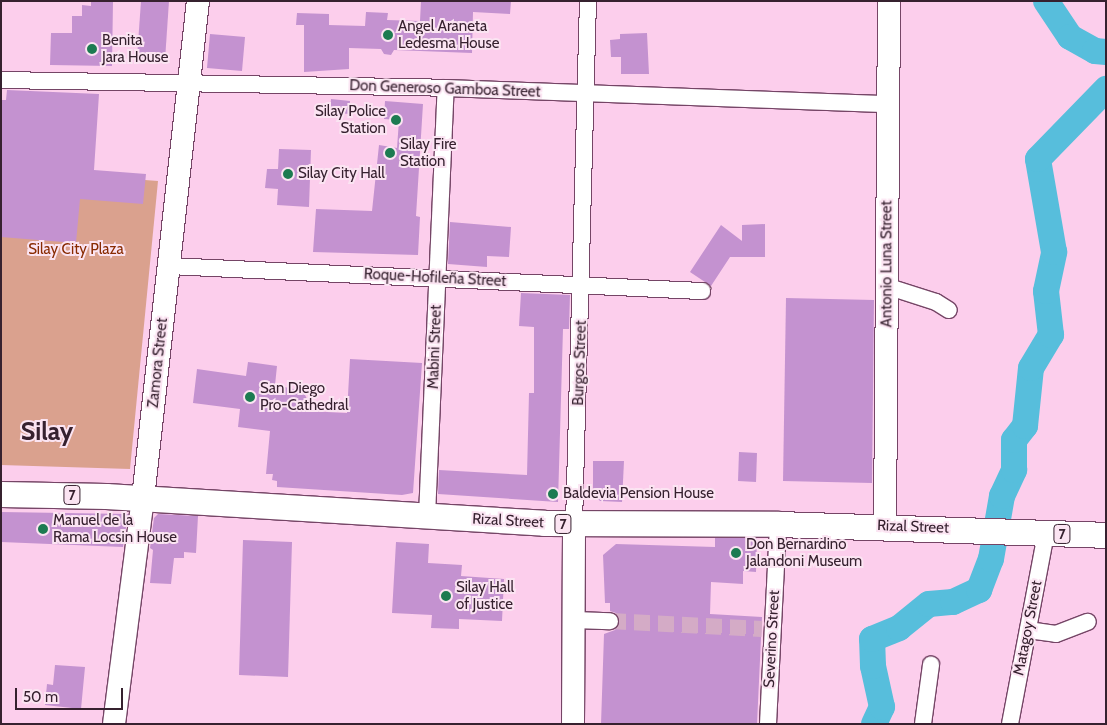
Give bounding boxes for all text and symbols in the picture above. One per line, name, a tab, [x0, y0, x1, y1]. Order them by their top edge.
place label: Angel Araneta Ledesma House	[398, 17, 499, 52]
marker: Angel Araneta Ledesma House	[382, 29, 394, 41]
place label: Benita Jara House	[102, 31, 168, 66]
marker: Benita Jara House	[86, 43, 98, 55]
street label: Don Generoso Gamboa Street	[349, 77, 541, 101]
place label: Silay Police Station	[315, 102, 386, 137]
marker: Silay Police Station	[390, 114, 402, 126]
place label: Silay Fire Station	[400, 135, 456, 170]
marker: Silay Fire Station	[384, 147, 396, 159]
place label: Silay City Hall	[298, 165, 385, 183]
marker: Silay City Hall	[282, 168, 294, 180]
street label: Antonio Luna Street	[878, 201, 896, 327]
park label: Silay City Plaza	[28, 241, 124, 259]
street label: Roque-Hofileña Street	[363, 265, 507, 291]
street label: Mabini Street	[425, 305, 445, 389]
street label: Zamora Street	[144, 317, 172, 409]
street label: Burgos Street	[570, 320, 590, 406]
place label: San Diego Pro-Cathedral	[260, 379, 348, 414]
marker: San Diego Pro-Cathedral	[244, 391, 256, 403]
district label: Silay	[21, 416, 73, 446]
road number: 7	[63, 484, 81, 506]
place label: Baldevia Pension House	[563, 485, 714, 503]
marker: Baldevia Pension House	[547, 488, 559, 500]
street label: Rizal Street	[472, 510, 544, 532]
place label: Manuel de la Rama Locsin House	[53, 511, 177, 546]
road number: 7	[554, 512, 572, 536]
street label: Rizal Street	[877, 517, 949, 537]
road number: 7	[1053, 522, 1071, 546]
marker: Manuel de la Rama Locsin House	[37, 523, 49, 535]
place label: Don Bernardino Jalandoni Museum	[746, 535, 862, 570]
marker: Don Bernardino Jalandoni Museum	[730, 547, 742, 559]
place label: Silay Hall of Justice	[456, 578, 514, 613]
street label: Matagoy Street	[1010, 579, 1046, 677]
marker: Silay Hall of Justice	[440, 590, 452, 602]
street label: Severino Street	[760, 590, 784, 688]
scale bar	[18, 678, 125, 710]
text: 50 m	[23, 688, 58, 706]

